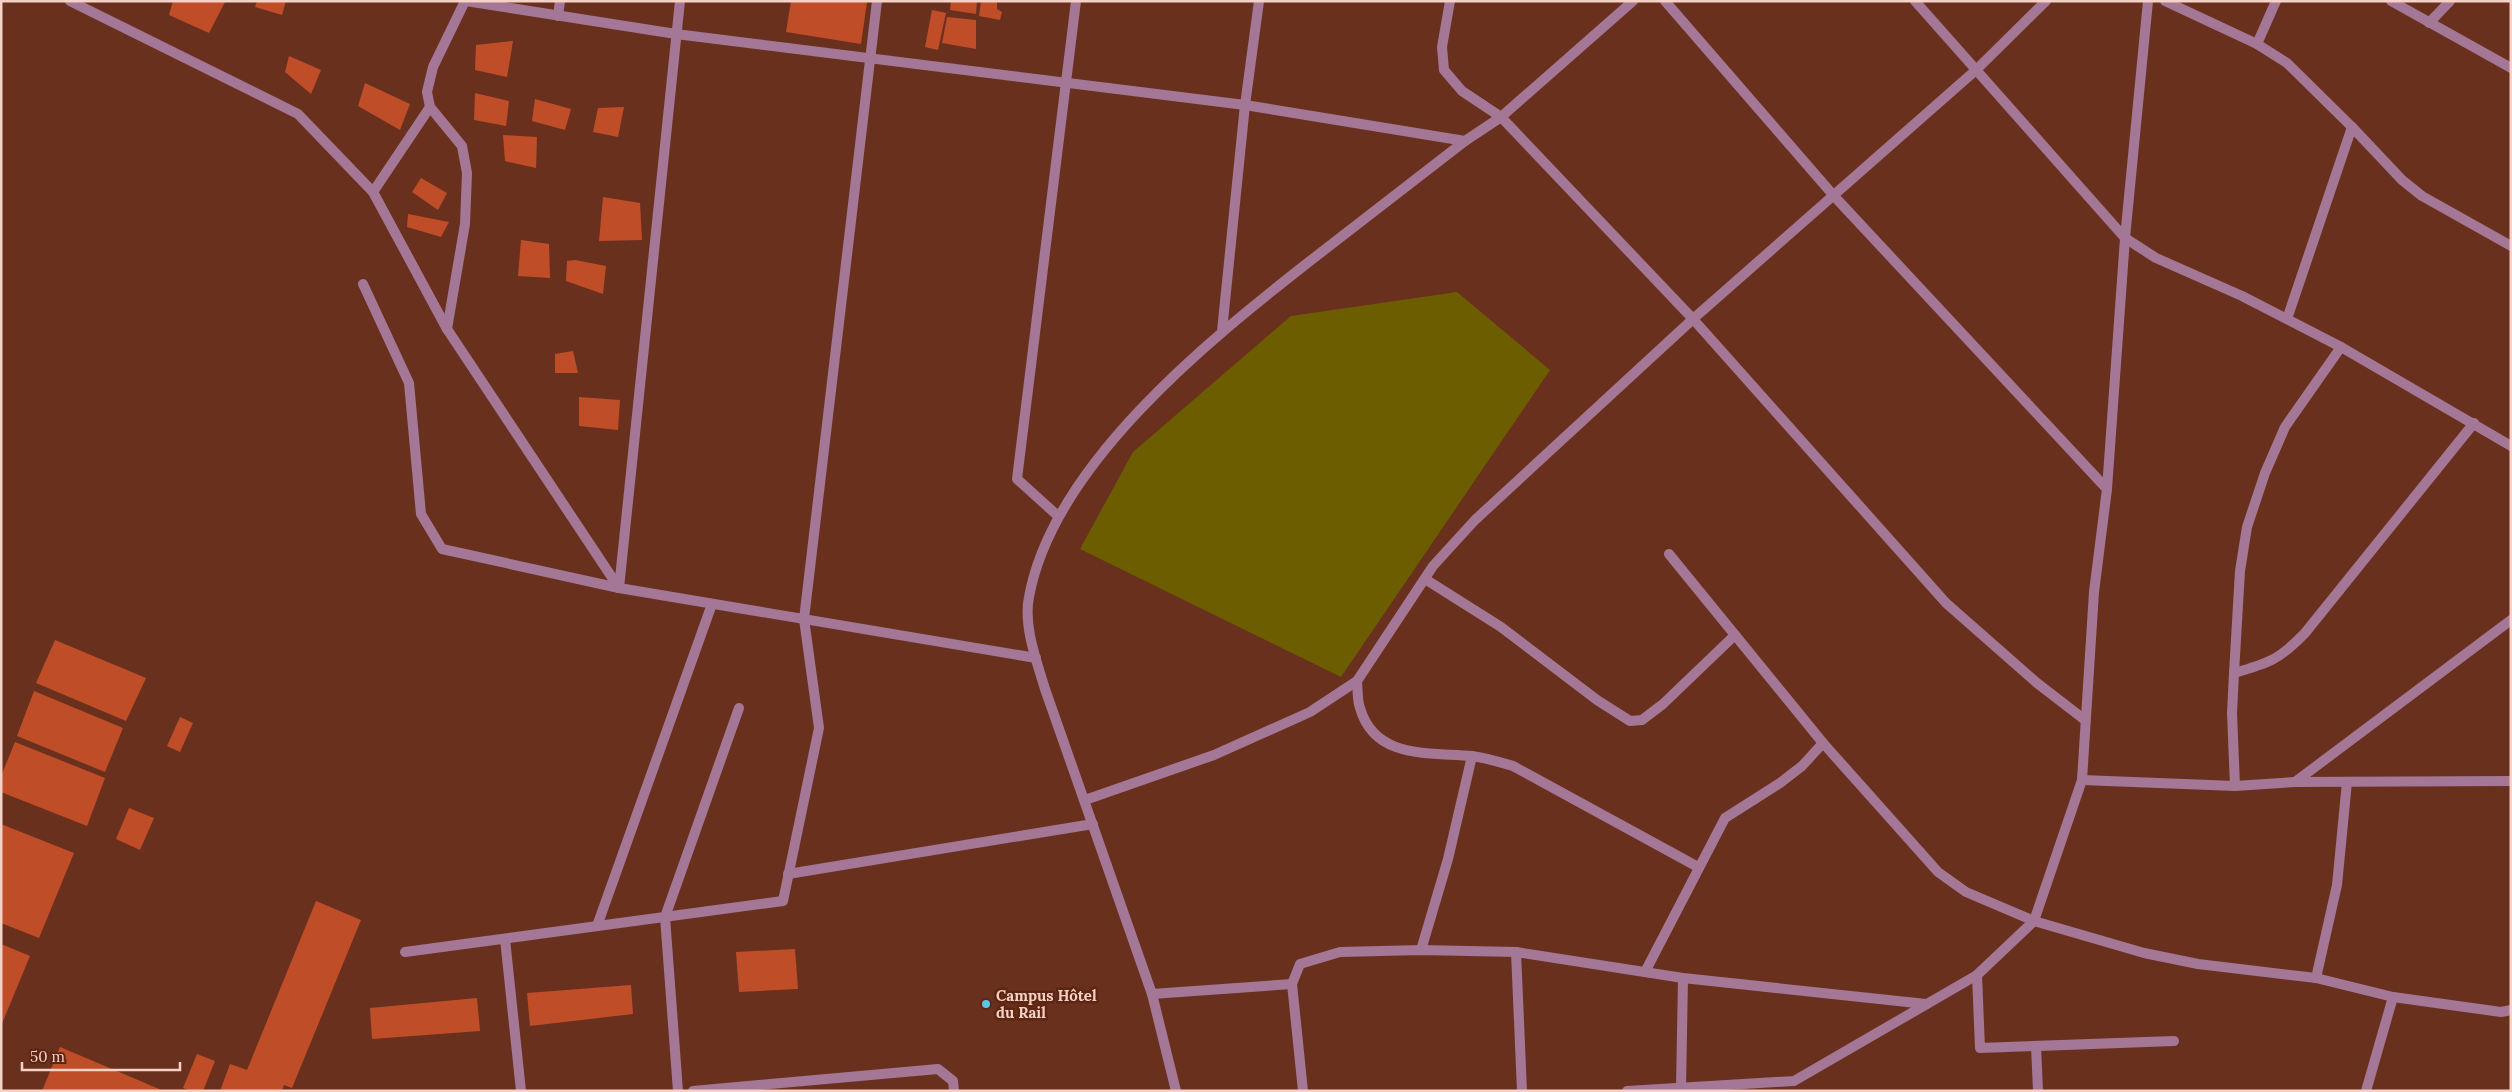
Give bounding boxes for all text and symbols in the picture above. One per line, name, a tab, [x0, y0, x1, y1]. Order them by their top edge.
place label: Campus Hôtel du Rail	[996, 986, 1097, 1022]
marker: Campus Hôtel du Rail	[980, 998, 992, 1010]
scale bar	[22, 1040, 180, 1072]
text: 50 m	[30, 1047, 65, 1066]

